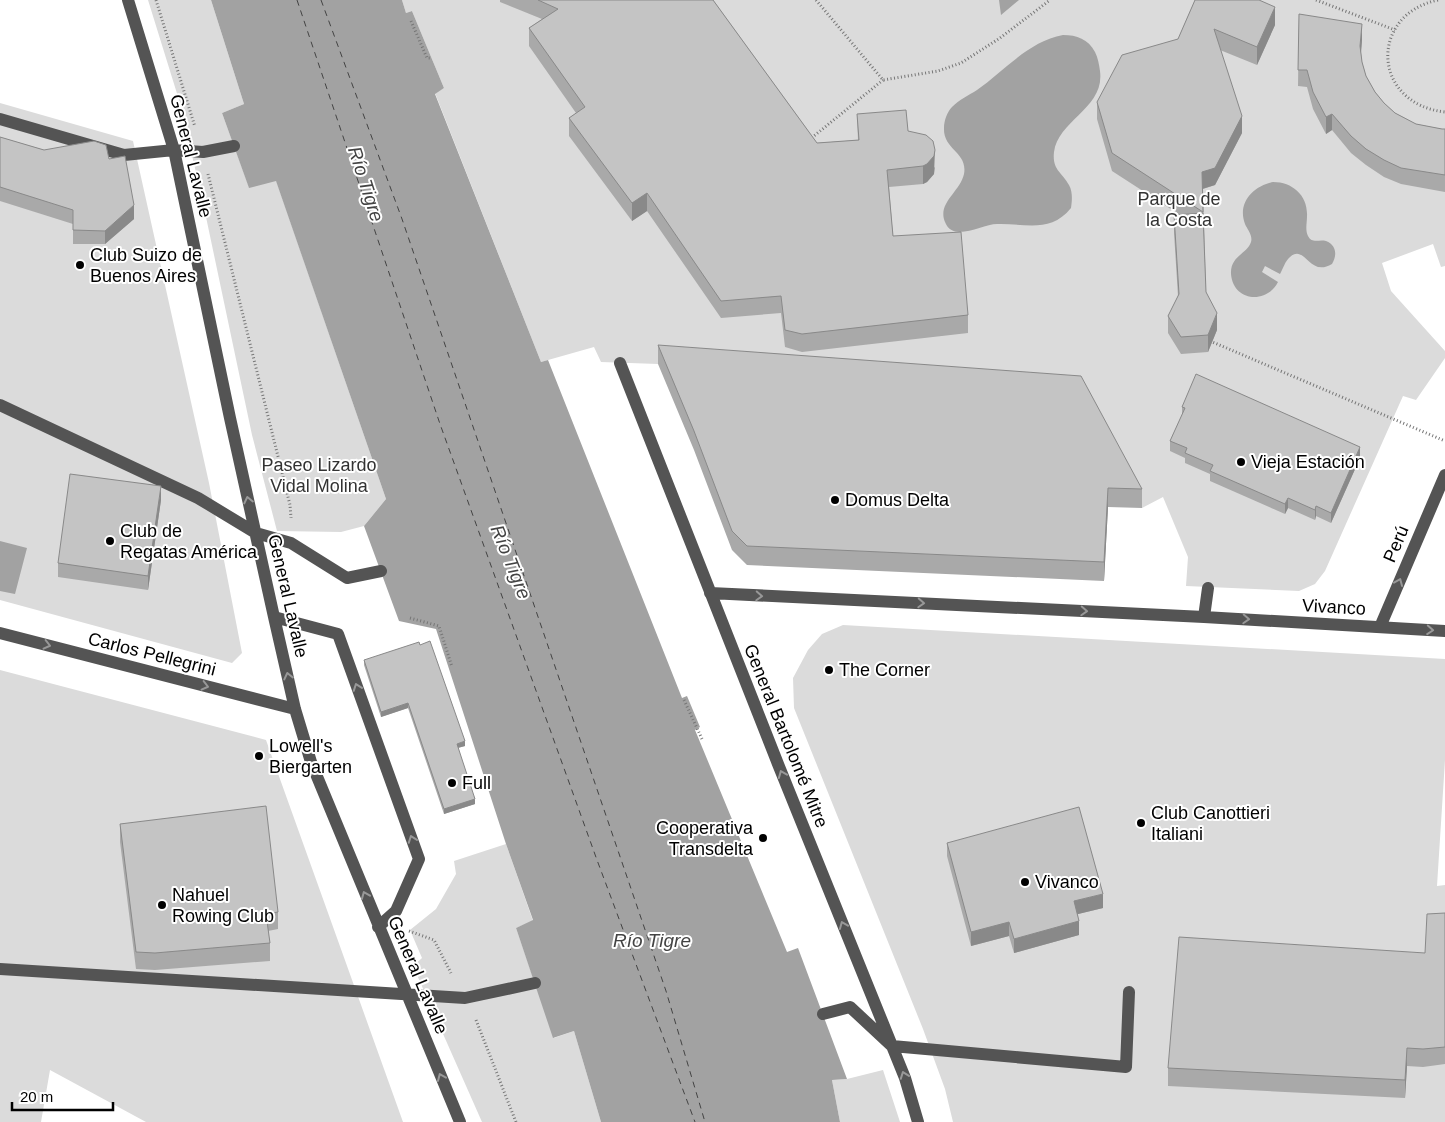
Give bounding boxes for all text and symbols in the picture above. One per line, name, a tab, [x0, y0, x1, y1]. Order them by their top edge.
street label: General Lavalle	[166, 92, 216, 220]
water label: Río Tigre	[344, 144, 388, 224]
park label: Parque de la Costa	[1137, 189, 1221, 230]
place label: Club Suizo de Buenos Aires	[90, 245, 202, 286]
marker: Club Suizo de Buenos Aires	[74, 259, 86, 271]
place label: Vieja Estación	[1251, 452, 1365, 472]
park label: Paseo Lizardo Vidal Molina	[261, 455, 377, 496]
marker: Vieja Estación	[1235, 456, 1247, 468]
place label: Domus Delta	[845, 490, 950, 510]
marker: Domus Delta	[829, 494, 841, 506]
one-way arrow	[243, 496, 254, 505]
place label: Club de Regatas América	[120, 521, 258, 562]
water label: Río Tigre	[487, 522, 535, 602]
street label: Perú	[1379, 523, 1413, 565]
street label: General Lavalle	[264, 532, 312, 660]
marker: Club de Regatas América	[104, 535, 116, 547]
one-way arrow	[1392, 578, 1403, 587]
one-way arrow	[755, 590, 763, 601]
street label: Vivanco	[1302, 595, 1366, 619]
one-way arrow	[918, 598, 926, 609]
one-way arrow	[1080, 605, 1088, 616]
one-way arrow	[1242, 614, 1250, 625]
one-way arrow	[1426, 625, 1434, 636]
street label: Carlos Pellegrini	[86, 628, 218, 680]
one-way arrow	[43, 640, 51, 650]
street label: General Bartolomé Mitre	[740, 641, 832, 831]
place label: The Corner	[839, 660, 930, 680]
marker: The Corner	[823, 664, 835, 676]
one-way arrow	[283, 672, 294, 681]
one-way arrow	[200, 680, 209, 691]
one-way arrow	[353, 683, 363, 691]
place label: Lowell's Biergarten	[269, 736, 352, 777]
marker: Lowell's Biergarten	[253, 750, 265, 762]
one-way arrow	[777, 770, 788, 779]
place label: Full	[462, 773, 491, 793]
marker: Full	[446, 777, 458, 789]
place label: Club Canottieri Italiani	[1151, 803, 1270, 844]
marker: Club Canottieri Italiani	[1135, 817, 1147, 829]
place label: Cooperativa Transdelta	[656, 818, 754, 859]
marker: Cooperativa Transdelta	[757, 832, 769, 844]
one-way arrow	[408, 836, 418, 844]
place label: Vivanco	[1035, 872, 1099, 892]
marker: Vivanco	[1019, 876, 1031, 888]
place label: Nahuel Rowing Club	[172, 885, 274, 926]
one-way arrow	[361, 891, 371, 900]
marker: Nahuel Rowing Club	[156, 899, 168, 911]
street label: General Lavalle	[384, 913, 452, 1037]
one-way arrow	[839, 921, 849, 930]
water label: Río Tigre	[613, 930, 691, 951]
one-way arrow	[900, 1072, 910, 1080]
one-way arrow	[437, 1073, 448, 1082]
scale bar	[12, 1080, 114, 1112]
text: 20 m	[20, 1088, 53, 1105]

